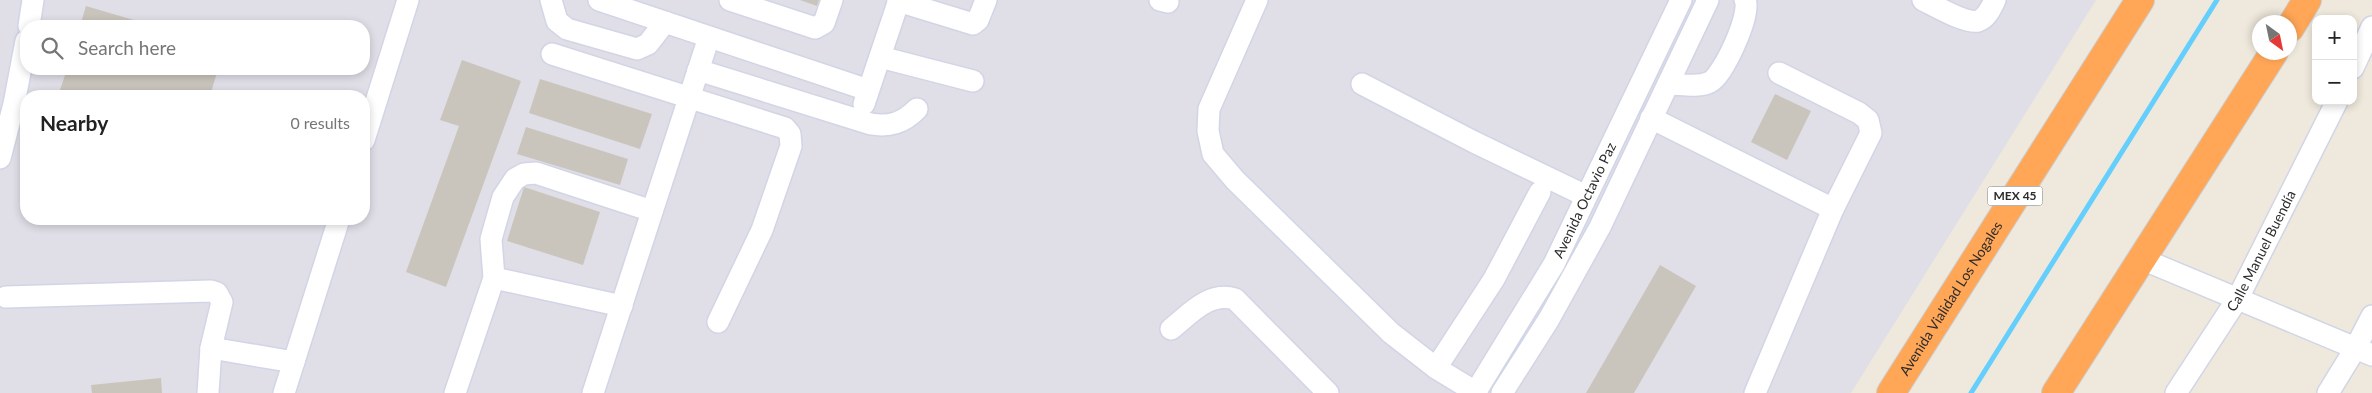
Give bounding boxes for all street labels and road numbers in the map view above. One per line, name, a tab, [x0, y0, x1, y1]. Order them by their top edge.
street label: Avenida Octavio Paz	[1549, 139, 1619, 261]
road number: MEX 45	[1988, 187, 2042, 206]
street label: Calle Manuel Buendía	[2223, 187, 2299, 314]
street label: Avenida Vialidad Los Nogales	[1895, 218, 2006, 378]

